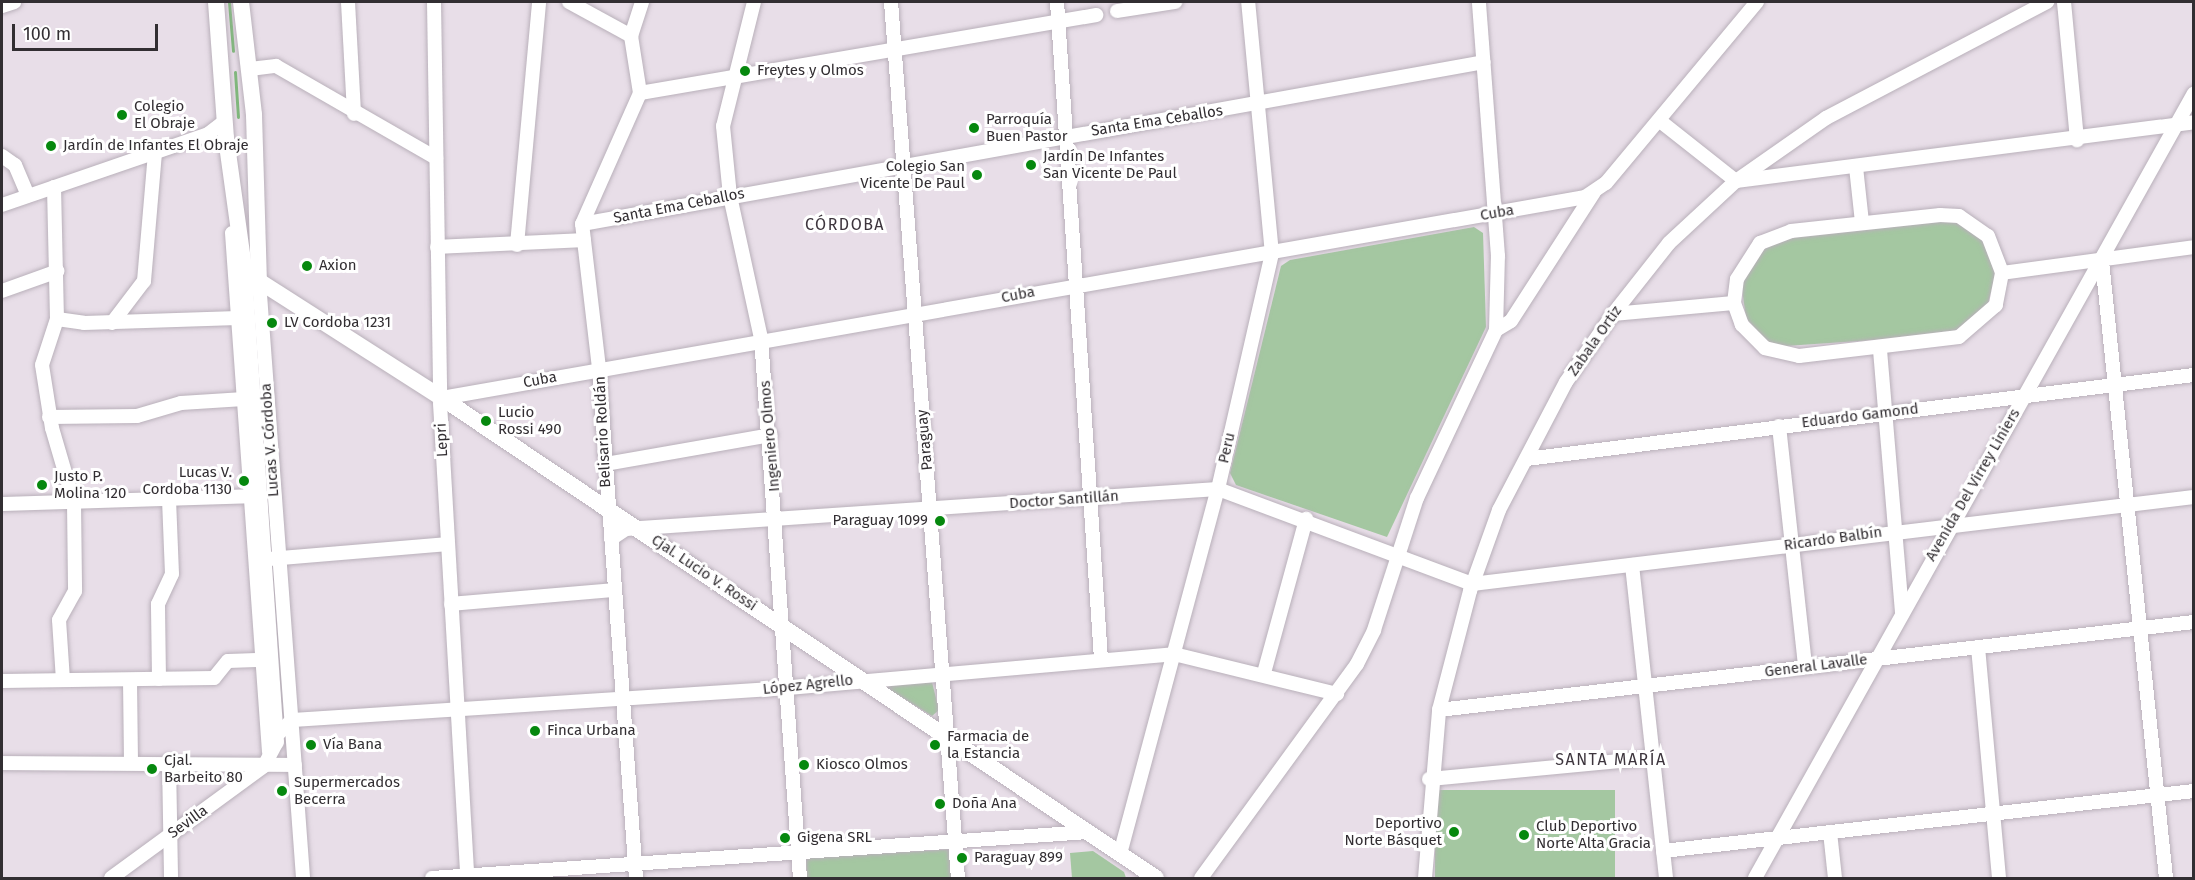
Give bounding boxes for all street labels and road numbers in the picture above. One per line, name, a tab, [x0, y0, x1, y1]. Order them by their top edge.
street label: Santa Ema Ceballos	[1090, 102, 1224, 140]
street label: Santa Ema Ceballos	[612, 184, 746, 228]
street label: Cuba	[1479, 201, 1515, 225]
street label: Cuba	[1000, 283, 1036, 307]
street label: Zabala Ortiz	[1564, 303, 1626, 379]
street label: Cuba	[522, 368, 558, 392]
street label: Belisario Roldán	[591, 376, 615, 488]
street label: Ingeniero Olmos	[756, 380, 784, 492]
street label: Lucas V. Córdoba	[257, 383, 283, 497]
street label: Eduardo Gamond	[1801, 400, 1919, 432]
street label: Avenida Del Virrey Liniers	[1922, 406, 2024, 564]
street label: Paraguay	[913, 409, 937, 471]
street label: Lepri	[432, 422, 452, 458]
street label: Peru	[1215, 431, 1239, 465]
street label: Doctor Santillán	[1009, 487, 1119, 513]
street label: Ricardo Balbín	[1783, 523, 1883, 555]
street label: Cjal. Lucio V. Rossi	[648, 531, 760, 615]
street label: General Lavalle	[1764, 651, 1868, 681]
street label: López Agrello	[762, 671, 854, 699]
street label: Sevilla	[165, 802, 211, 842]

